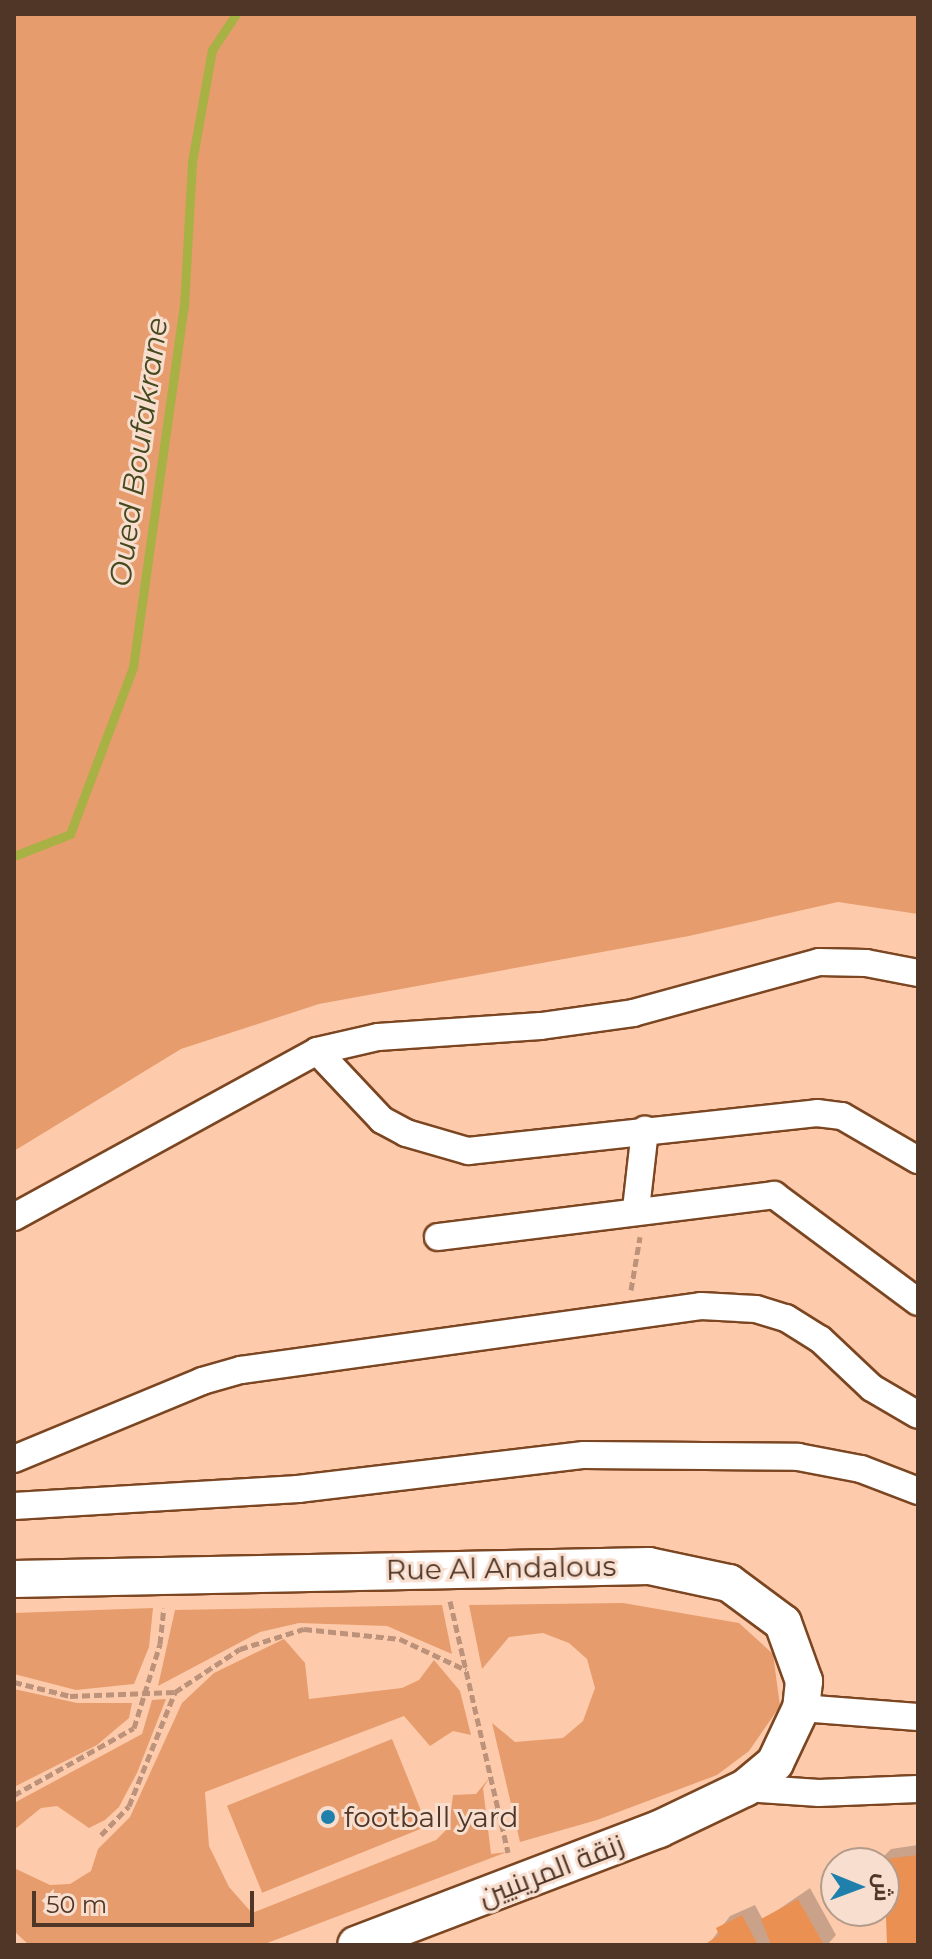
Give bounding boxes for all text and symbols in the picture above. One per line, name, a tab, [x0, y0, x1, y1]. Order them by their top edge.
water label: Oued Boufakrane	[102, 315, 176, 589]
street label: Rue Al Andalous	[386, 1549, 616, 1587]
place label: football yard	[344, 1800, 519, 1834]
marker: football yard	[319, 1808, 337, 1826]
street label: زنقة المرينيين	[474, 1827, 628, 1913]
north arrow	[820, 1847, 900, 1927]
text: ش	[869, 1873, 896, 1902]
scale bar	[36, 1875, 258, 1925]
text: 50 m	[46, 1890, 107, 1919]

